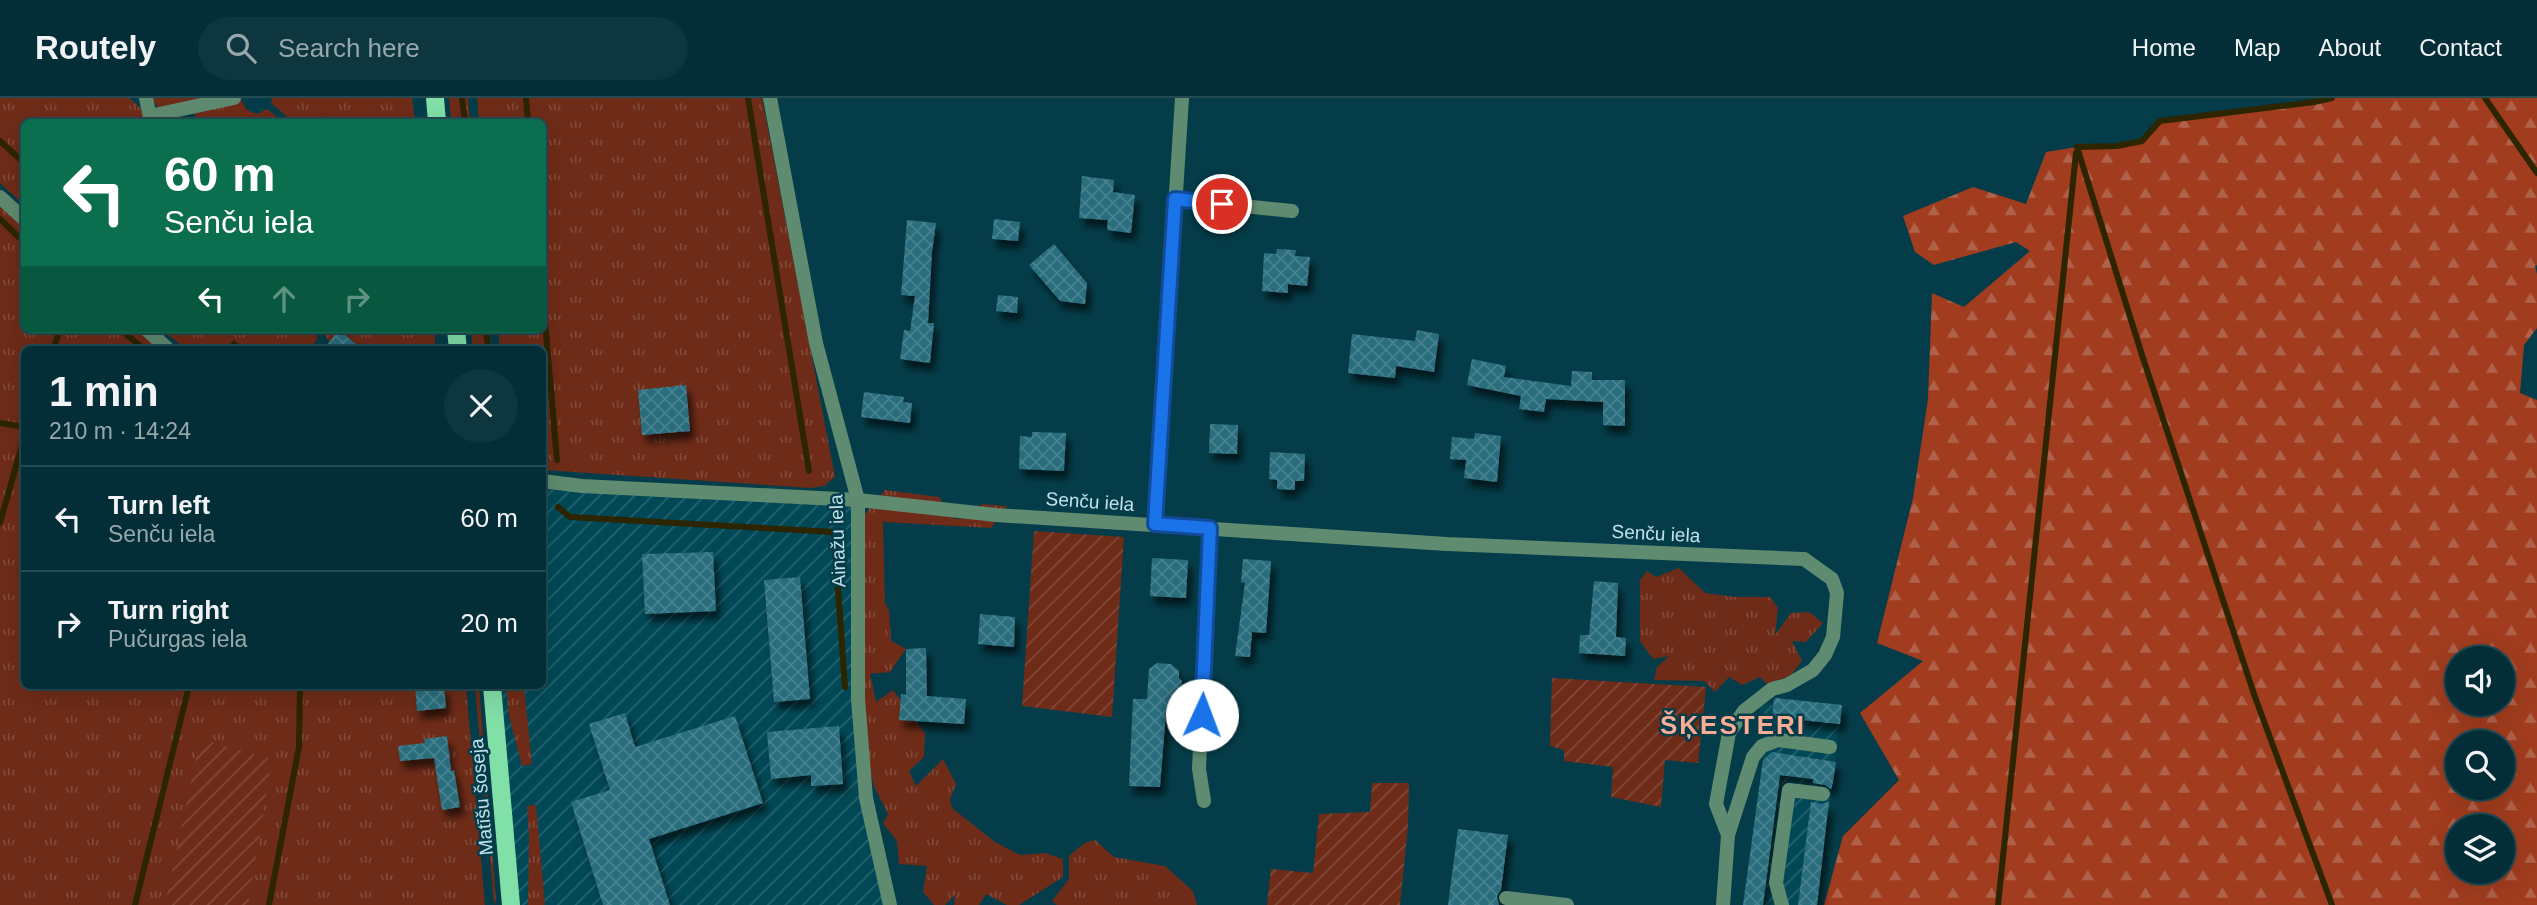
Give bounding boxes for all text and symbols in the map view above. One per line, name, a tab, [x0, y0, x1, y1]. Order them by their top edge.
search box	[198, 17, 688, 80]
text: Routely	[35, 29, 156, 66]
icon: search	[222, 29, 260, 67]
text: Search here	[278, 33, 420, 63]
text: Home	[2132, 34, 2196, 61]
text: Map	[2234, 34, 2281, 61]
text: About	[2319, 34, 2381, 61]
text: Contact	[2419, 34, 2502, 61]
icon: left	[49, 147, 140, 238]
text: 60 m	[164, 147, 276, 201]
pin	[1192, 174, 1252, 234]
icon: arrive	[1203, 185, 1241, 223]
text: Senču iela	[164, 204, 313, 240]
icon: left	[192, 280, 230, 318]
icon: ahead	[265, 280, 303, 318]
icon: right	[338, 280, 376, 318]
text: 1 min	[49, 368, 159, 415]
button: close	[444, 369, 518, 443]
text: 210 m · 14:24	[49, 418, 191, 444]
street label: Senču iela	[1045, 488, 1135, 515]
text: Turn left	[108, 490, 210, 520]
street label: Ainažu iela	[825, 494, 850, 588]
icon: left	[49, 500, 87, 538]
text: 60 m	[460, 503, 518, 533]
text: Senču iela	[108, 521, 215, 547]
street label: Senču iela	[1611, 521, 1701, 546]
text: Turn right	[108, 595, 229, 625]
icon: right	[49, 605, 87, 643]
text: 20 m	[460, 608, 518, 638]
text: Pučurgas iela	[108, 626, 247, 652]
map controls	[2445, 646, 2515, 884]
button: sound	[2445, 646, 2515, 716]
position arrow	[1165, 678, 1239, 752]
district label: ŠĶESTERI	[1660, 710, 1806, 740]
button: search	[2445, 730, 2515, 800]
street label: Matīšu šoseja	[466, 737, 497, 856]
button: layers	[2445, 814, 2515, 884]

